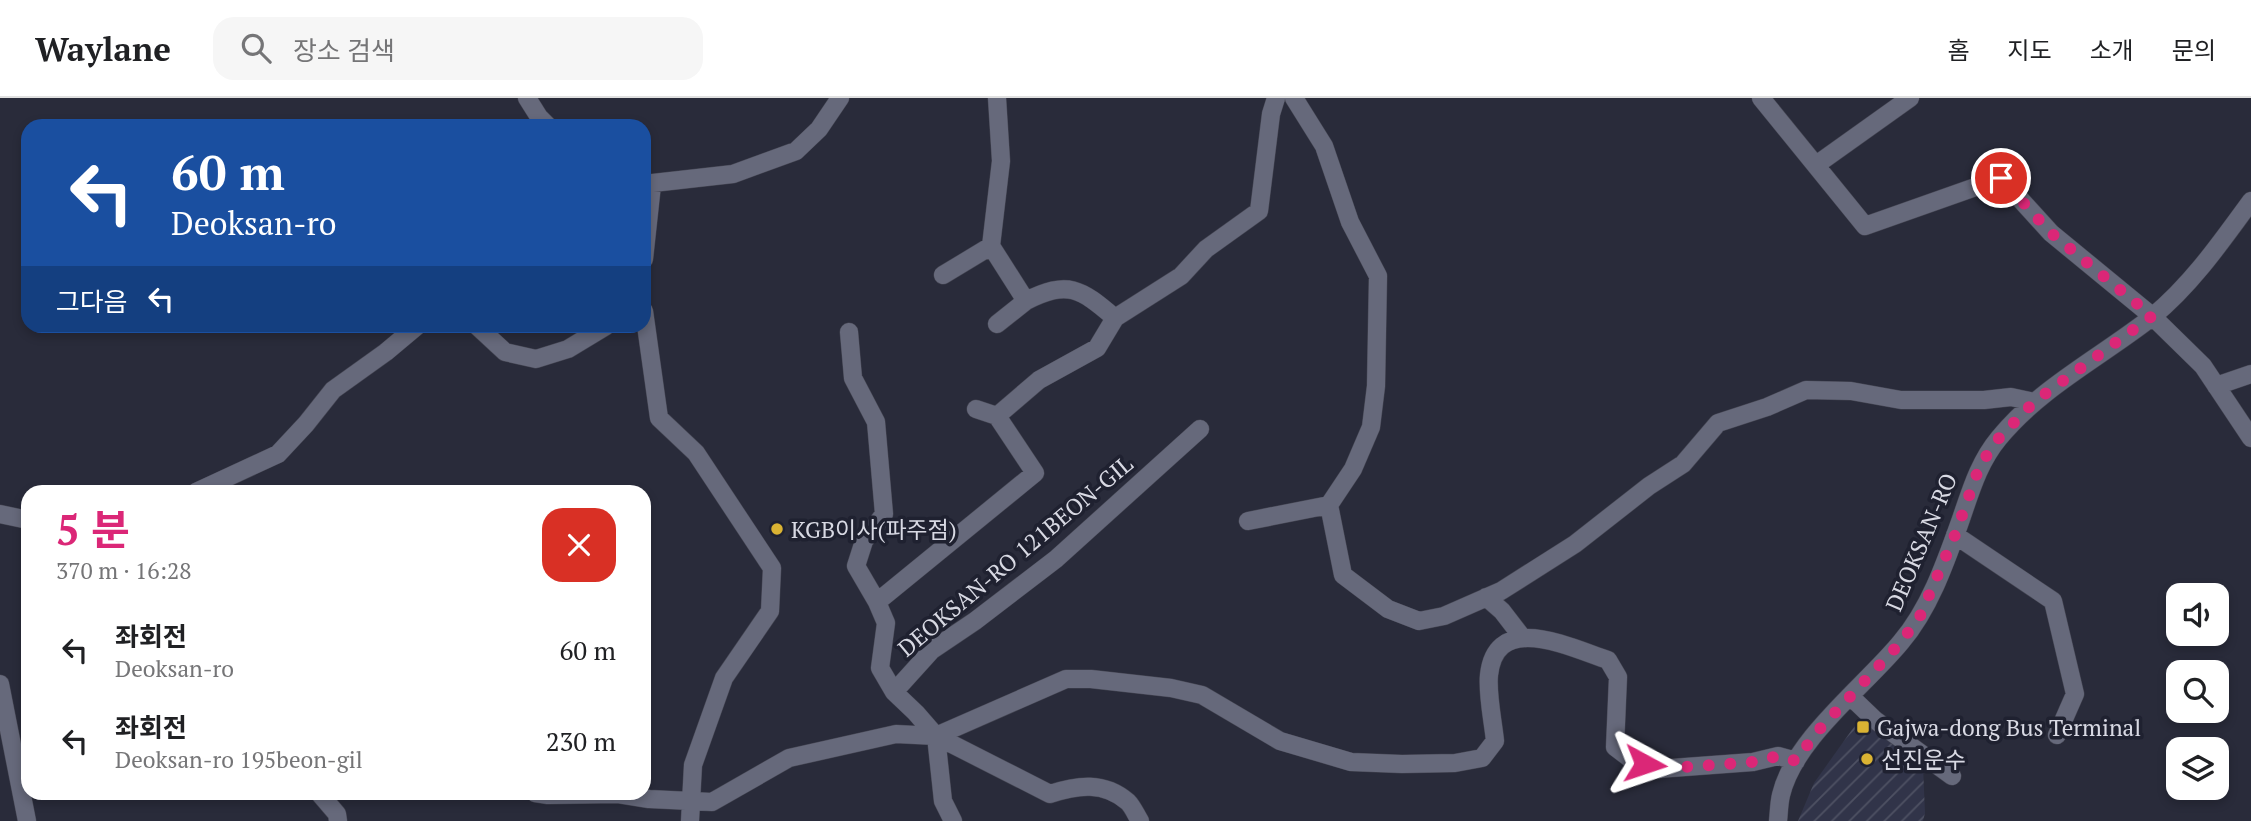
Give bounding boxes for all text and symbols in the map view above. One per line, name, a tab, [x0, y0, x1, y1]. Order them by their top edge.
search box	[213, 17, 703, 80]
text: Waylane	[35, 27, 171, 70]
icon: search	[237, 29, 275, 67]
text: 장소 검색	[293, 33, 395, 67]
text: 홈	[1947, 34, 1969, 66]
text: 지도	[2007, 34, 2052, 66]
text: 소개	[2090, 34, 2134, 66]
text: 문의	[2172, 34, 2216, 66]
text: 60 m	[171, 139, 285, 204]
icon: left	[56, 147, 147, 238]
pin	[1971, 148, 2031, 208]
icon: arrive	[1982, 159, 2020, 197]
text: Deoksan-ro	[171, 202, 337, 244]
icon: left	[142, 280, 180, 318]
text: 그다음	[56, 284, 128, 318]
street label: DEOKSAN-RO 121BEON-GIL	[891, 448, 1139, 663]
street label: DEOKSAN-RO	[1878, 468, 1964, 616]
text: 5 분	[56, 501, 130, 557]
button: close	[542, 508, 616, 582]
place label: KGB이사(파주점)	[791, 514, 957, 545]
marker: KGB이사(파주점)	[769, 521, 785, 537]
text: 370 m · 16:28	[56, 555, 191, 586]
map controls	[2166, 583, 2229, 800]
button: sound	[2166, 583, 2229, 646]
text: 좌회전	[115, 619, 187, 653]
icon: left	[56, 631, 94, 669]
text: 60 m	[560, 633, 616, 667]
text: Deoksan-ro	[115, 653, 234, 684]
button: search	[2166, 660, 2229, 723]
text: 좌회전	[115, 710, 187, 744]
place label: Gajwa-dong Bus Terminal	[1877, 712, 2141, 743]
marker: Gajwa-dong Bus Terminal	[1855, 719, 1871, 735]
icon: left	[56, 722, 94, 760]
text: 230 m	[546, 724, 616, 758]
position arrow	[1608, 727, 1682, 801]
button: layers	[2166, 737, 2229, 800]
text: Deoksan-ro 195beon-gil	[115, 744, 363, 775]
place label: 선진운수	[1881, 744, 1966, 775]
marker: 선진운수	[1859, 751, 1875, 767]

